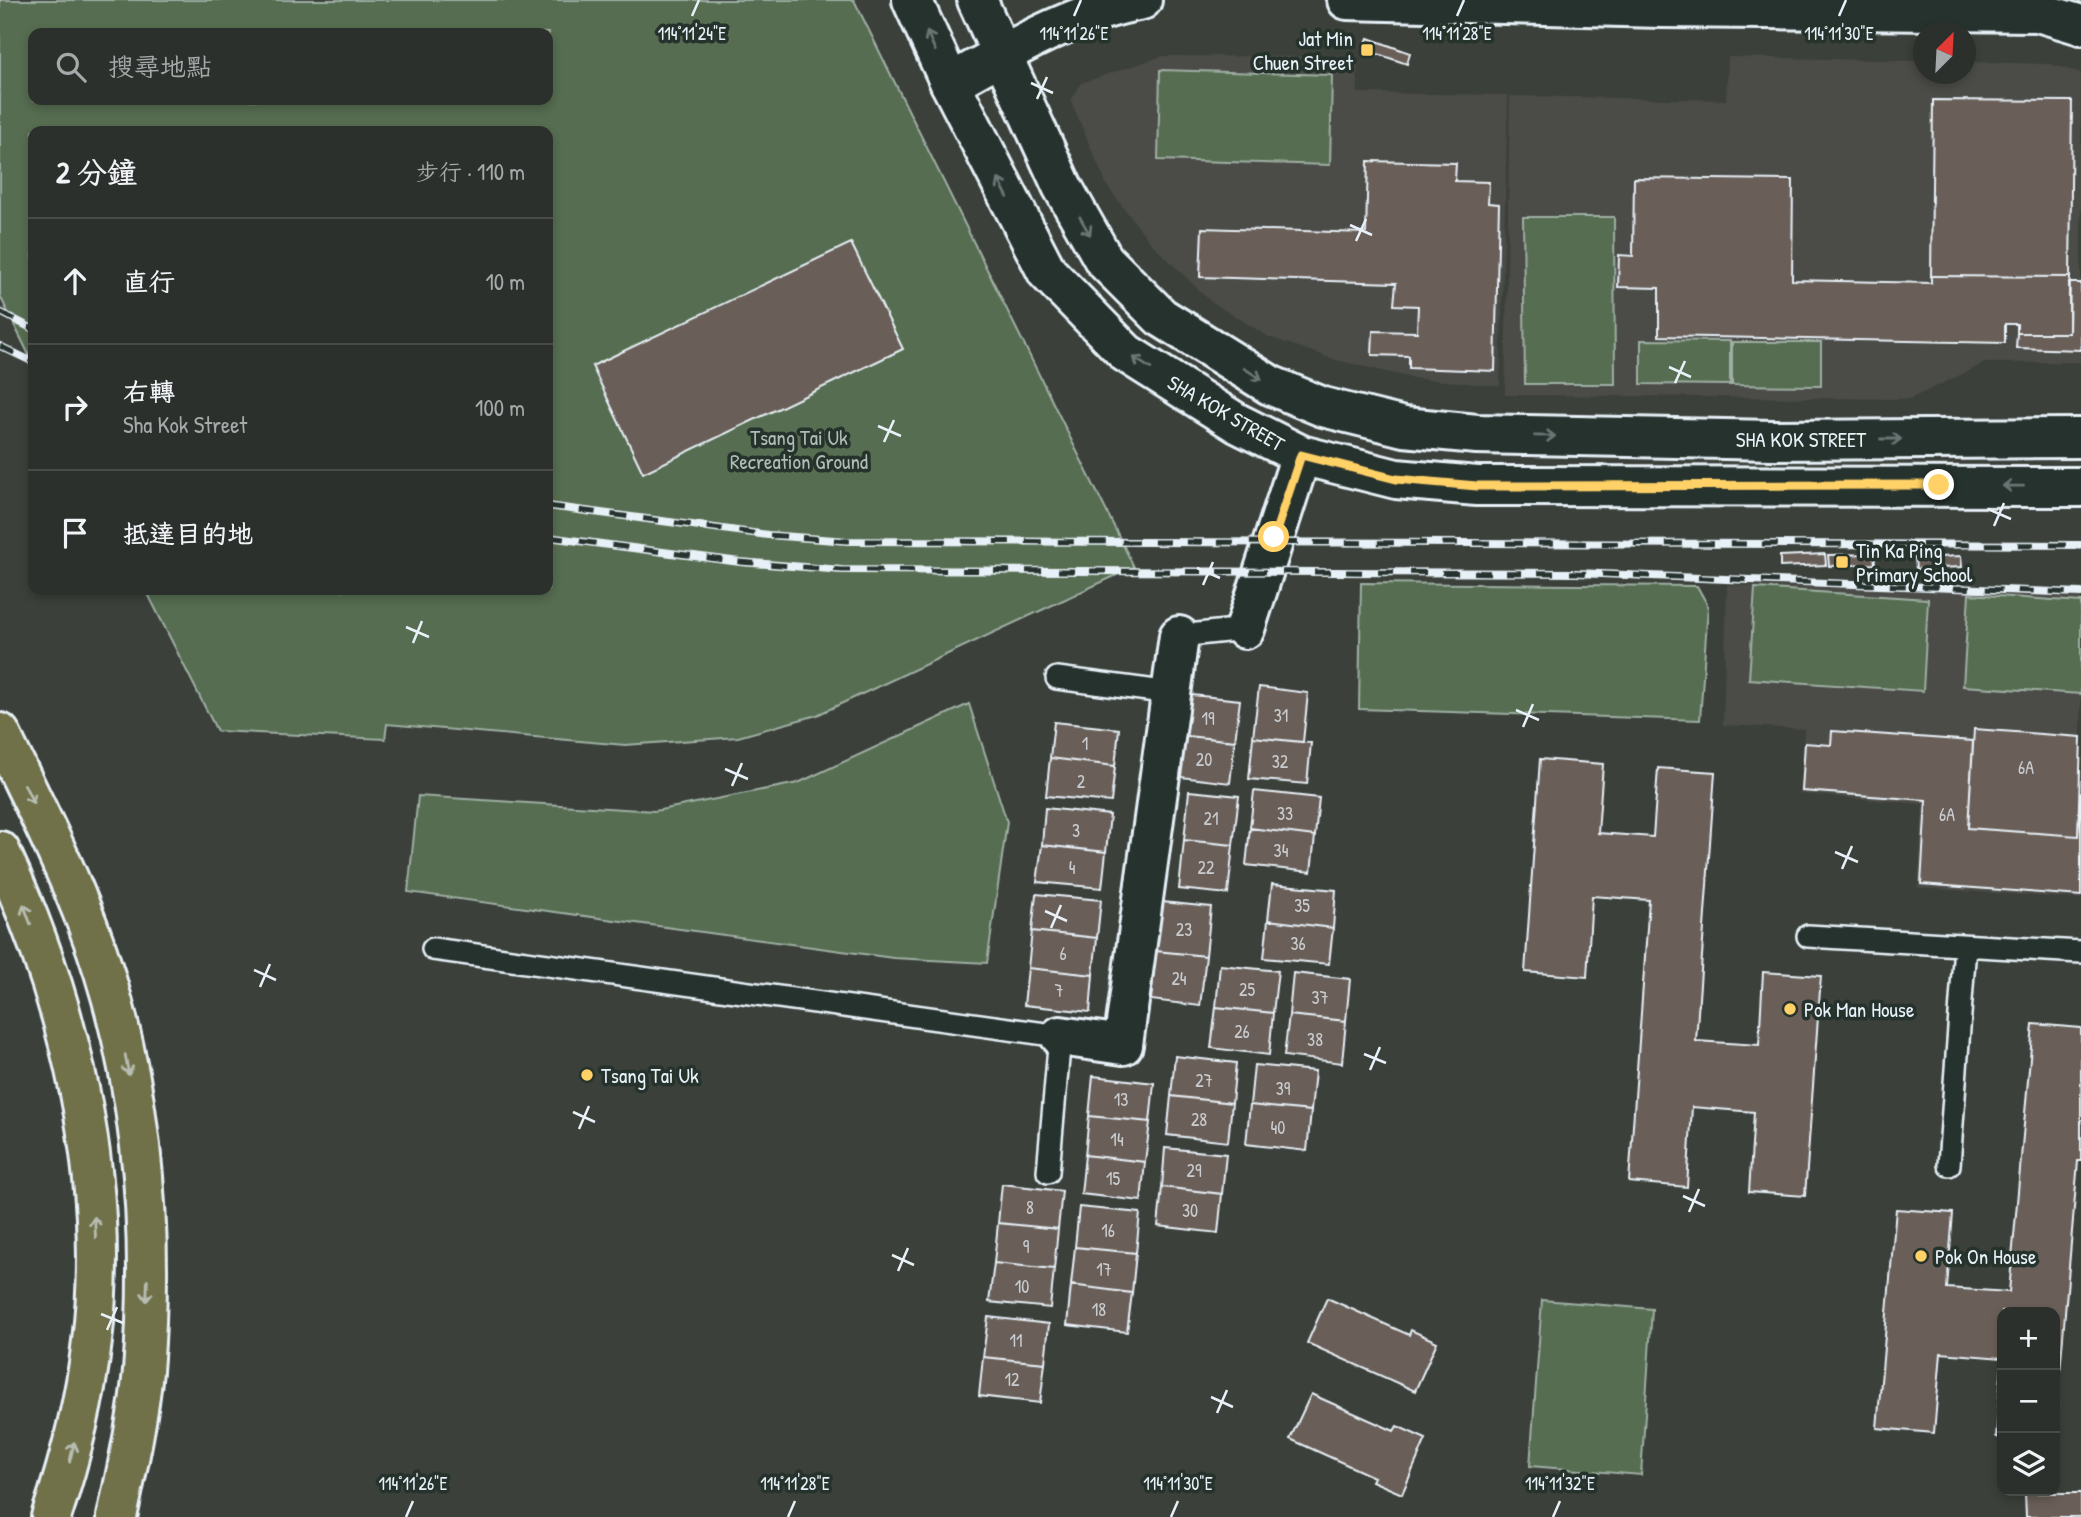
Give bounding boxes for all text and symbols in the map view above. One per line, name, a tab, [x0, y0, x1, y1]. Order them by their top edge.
text: 114°11'24"E	[658, 21, 726, 46]
text: 114°11'26"E	[1039, 21, 1109, 46]
text: 114°11'28"E	[1422, 21, 1492, 46]
text: 114°11'30"E	[1804, 21, 1874, 46]
north arrow	[1913, 21, 1976, 84]
place label: Jat Min Chuen Street	[1253, 24, 1354, 77]
search box	[28, 28, 553, 105]
one-way arrow	[924, 31, 937, 53]
marker: Jat Min Chuen Street	[1359, 42, 1375, 58]
icon: search	[52, 48, 90, 86]
text: 搜尋地點	[108, 49, 212, 84]
text: 2 分鐘	[56, 152, 137, 192]
text: 步行 · 110 m	[416, 156, 525, 187]
one-way arrow	[995, 178, 1009, 199]
one-way arrow	[1078, 216, 1092, 236]
icon: ahead	[56, 262, 94, 300]
text: 直行	[123, 264, 175, 299]
text: 10 m	[485, 266, 525, 297]
one-way arrow	[1133, 356, 1153, 370]
one-way arrow	[1243, 367, 1262, 382]
street label: SHA KOK STREET	[1162, 368, 1291, 459]
text: 右轉	[123, 374, 175, 409]
icon: right	[56, 388, 94, 426]
text: 100 m	[475, 392, 525, 423]
text: Sha Kok Street	[123, 409, 247, 440]
park label: Tsang Tai Uk Recreation Ground	[730, 423, 868, 476]
street label: SHA KOK STREET	[1736, 425, 1867, 454]
one-way arrow	[1533, 429, 1556, 443]
one-way arrow	[1879, 432, 1902, 446]
route end	[1923, 469, 1954, 500]
one-way arrow	[2002, 479, 2025, 493]
icon: arrive	[56, 514, 94, 552]
text: 抵達目的地	[123, 516, 253, 551]
route start	[1258, 521, 1289, 552]
place label: Tin Ka Ping Primary School	[1856, 536, 1973, 589]
marker: Tin Ka Ping Primary School	[1834, 554, 1850, 570]
house number: 31	[1274, 703, 1288, 728]
house number: 19	[1201, 706, 1215, 731]
house number: 1	[1082, 731, 1088, 756]
house number: 20	[1196, 747, 1212, 772]
house number: 32	[1272, 749, 1289, 774]
house number: 6A	[2018, 755, 2034, 780]
house number: 2	[1077, 769, 1086, 794]
one-way arrow	[23, 783, 37, 804]
house number: 33	[1277, 801, 1293, 826]
house number: 6A	[1939, 802, 1955, 827]
house number: 21	[1204, 806, 1218, 831]
house number: 3	[1072, 818, 1080, 843]
house number: 34	[1274, 838, 1289, 863]
house number: 4	[1069, 855, 1076, 880]
house number: 22	[1198, 855, 1215, 880]
house number: 35	[1294, 893, 1310, 918]
one-way arrow	[20, 904, 33, 926]
house number: 23	[1176, 917, 1192, 942]
house number: 36	[1290, 931, 1306, 956]
house number: 6	[1059, 941, 1067, 966]
house number: 24	[1171, 966, 1187, 991]
house number: 25	[1239, 977, 1255, 1002]
house number: 7	[1055, 978, 1064, 1003]
house number: 37	[1312, 985, 1329, 1010]
place label: Pok Man House	[1804, 995, 1914, 1024]
marker: Pok Man House	[1782, 1001, 1798, 1017]
house number: 26	[1234, 1019, 1250, 1044]
house number: 38	[1307, 1027, 1323, 1052]
one-way arrow	[120, 1053, 134, 1076]
place label: Tsang Tai Uk	[601, 1061, 699, 1090]
marker: Tsang Tai Uk	[579, 1067, 595, 1083]
house number: 27	[1195, 1068, 1213, 1093]
house number: 39	[1276, 1076, 1291, 1101]
house number: 13	[1114, 1087, 1128, 1112]
house number: 28	[1191, 1107, 1207, 1132]
house number: 40	[1271, 1115, 1285, 1140]
house number: 14	[1110, 1127, 1124, 1152]
house number: 29	[1186, 1158, 1202, 1183]
house number: 15	[1106, 1166, 1120, 1191]
house number: 8	[1026, 1195, 1034, 1220]
house number: 30	[1182, 1198, 1198, 1223]
one-way arrow	[89, 1215, 102, 1238]
house number: 16	[1101, 1218, 1115, 1243]
house number: 9	[1023, 1234, 1030, 1259]
place label: Pok On House	[1935, 1242, 2036, 1271]
marker: Pok On House	[1913, 1248, 1929, 1264]
house number: 17	[1096, 1257, 1112, 1282]
house number: 10	[1015, 1274, 1029, 1299]
one-way arrow	[140, 1279, 153, 1302]
house number: 18	[1092, 1297, 1106, 1322]
map controls	[1997, 1307, 2060, 1496]
button: +	[1997, 1307, 2060, 1370]
house number: 11	[1009, 1328, 1023, 1353]
house number: 12	[1005, 1367, 1020, 1392]
button: −	[1997, 1370, 2060, 1433]
button: layers	[1997, 1433, 2060, 1496]
one-way arrow	[65, 1441, 79, 1464]
text: 114°11'26"E	[378, 1471, 448, 1496]
text: 114°11'28"E	[760, 1471, 830, 1496]
text: 114°11'30"E	[1143, 1471, 1213, 1496]
text: 114°11'32"E	[1525, 1471, 1595, 1496]

